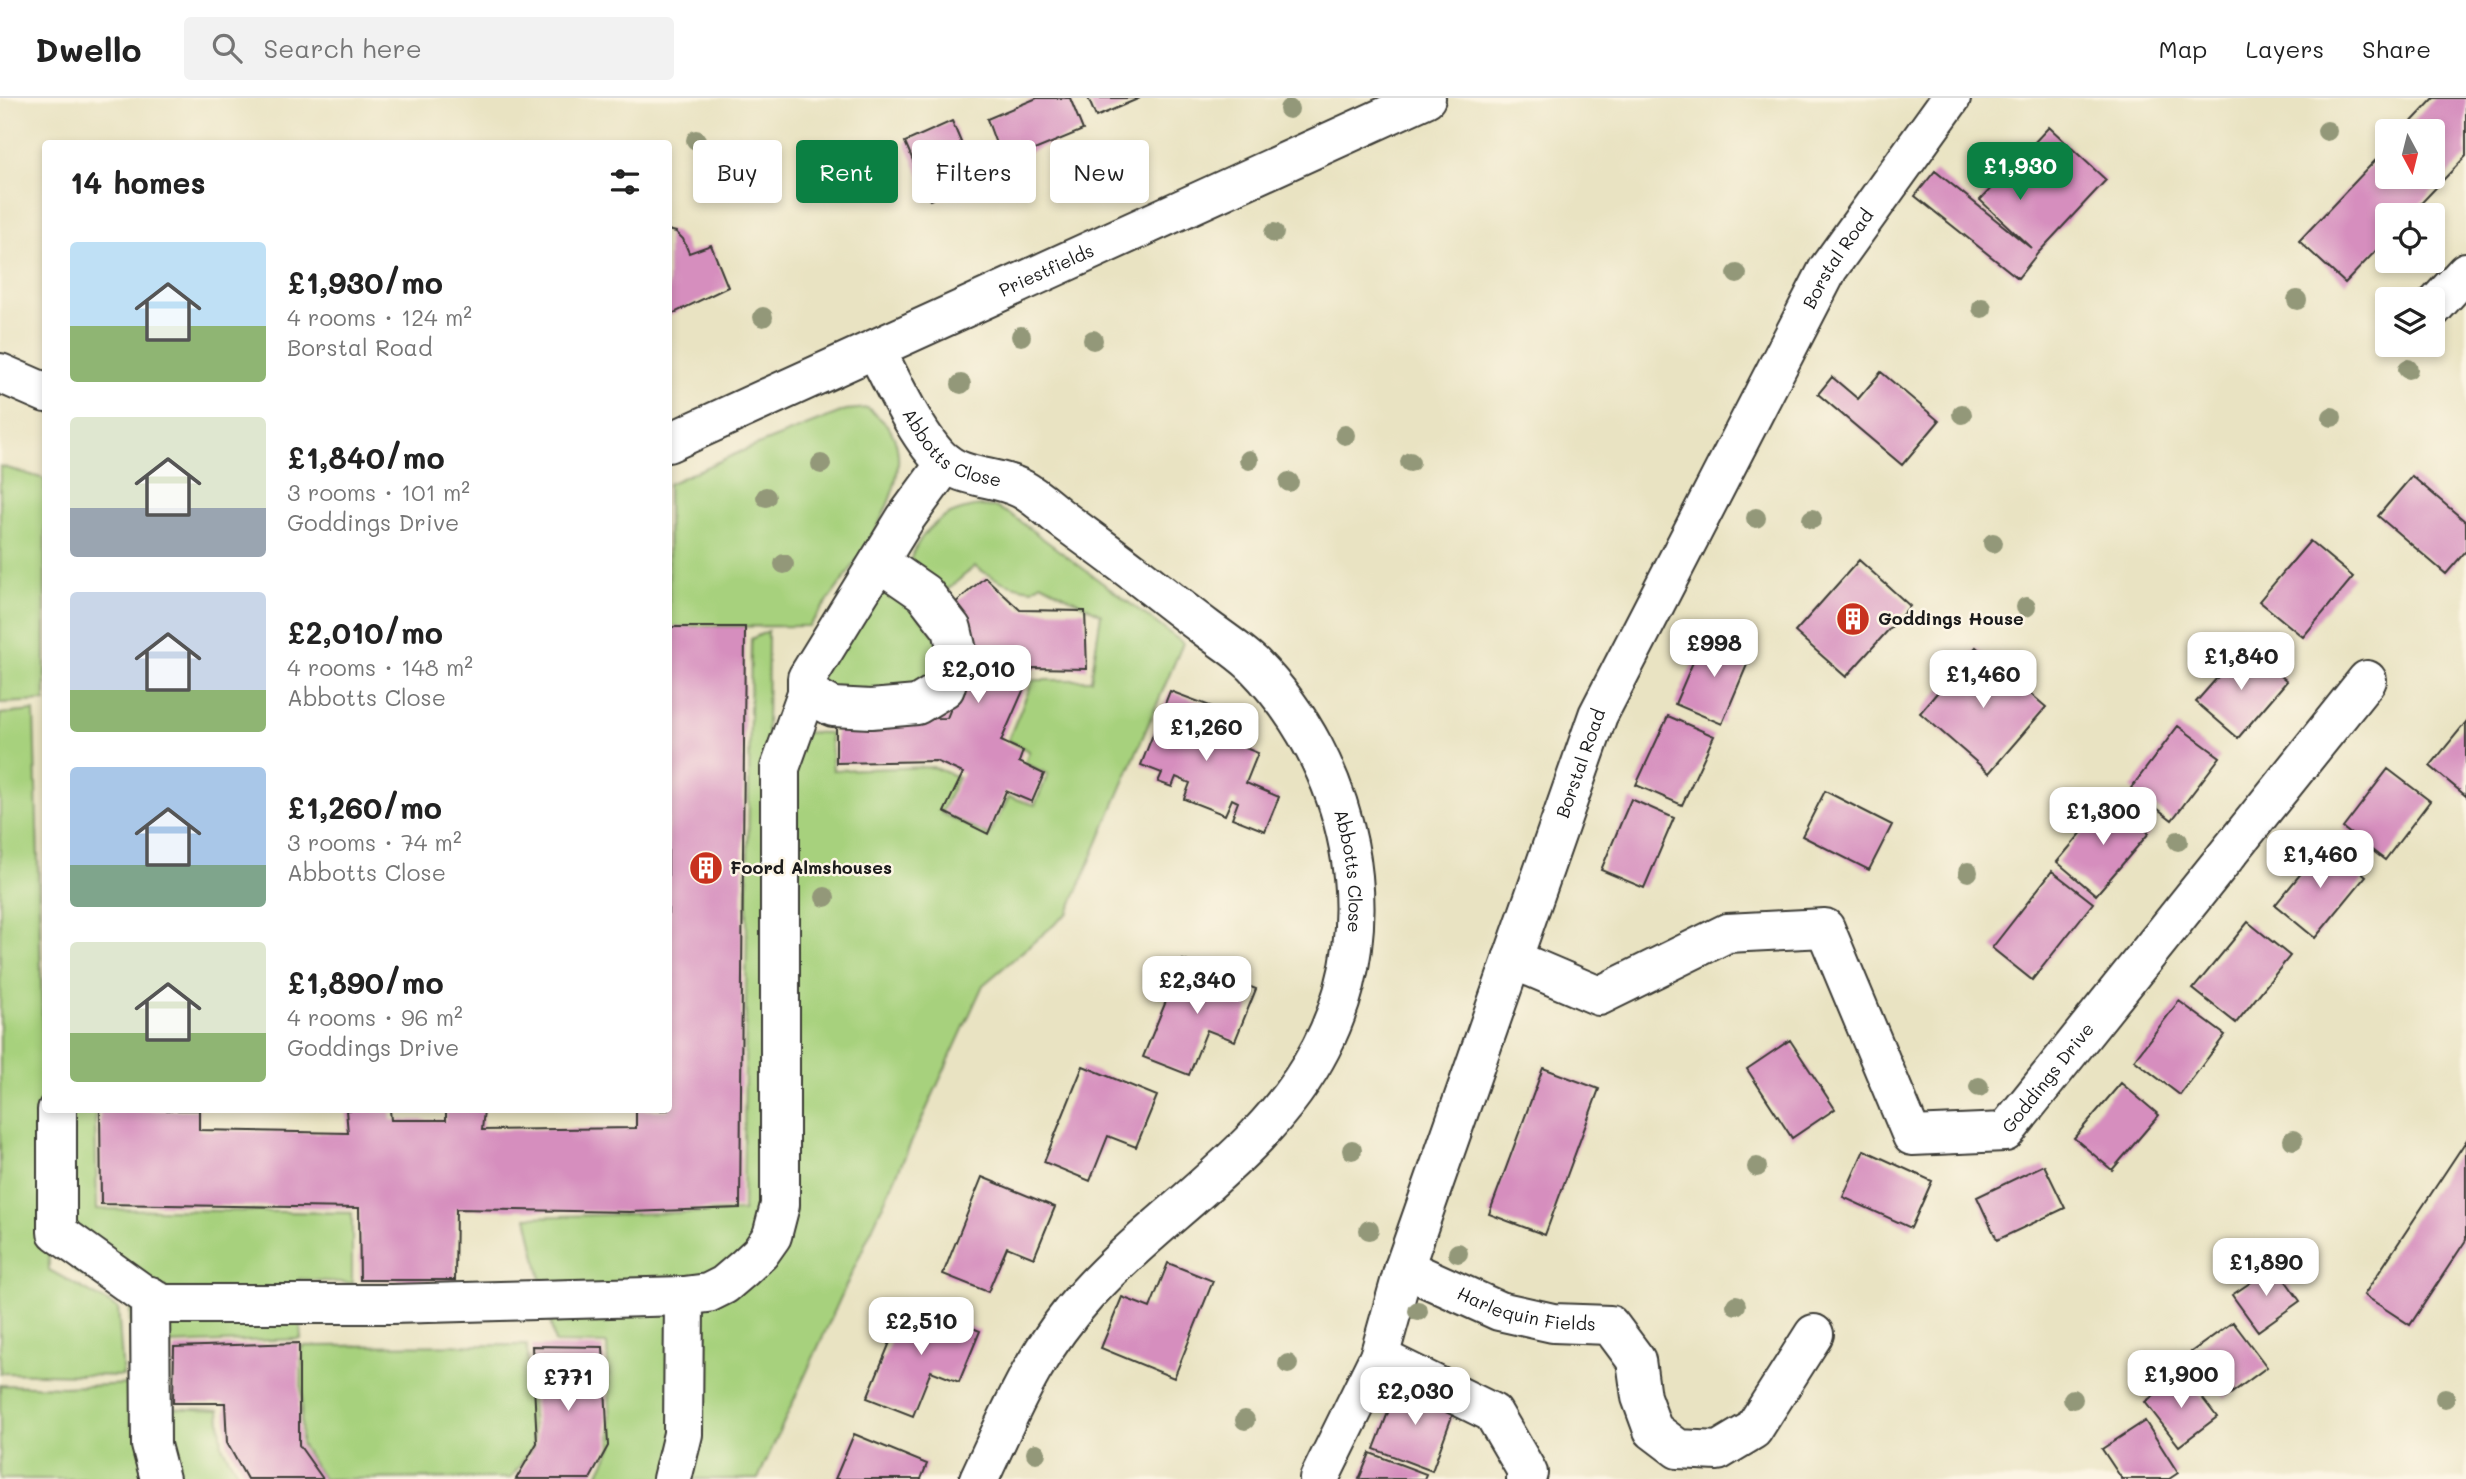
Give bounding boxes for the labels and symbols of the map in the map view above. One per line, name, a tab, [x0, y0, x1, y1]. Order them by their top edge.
north arrow	[2375, 119, 2445, 189]
pin: £1,930	[1963, 142, 2077, 202]
street label: Borstal Road	[1797, 204, 1878, 312]
street label: Priestfields	[995, 238, 1097, 302]
street label: Abbotts Close	[897, 404, 1004, 492]
building icon: Goddings House	[1834, 600, 1872, 638]
place label: Goddings House	[1878, 606, 2024, 630]
pin: £998	[1673, 620, 1755, 679]
pin: £1,840	[2184, 632, 2298, 692]
pin: £2,010	[921, 646, 1035, 705]
pin: £1,460	[1926, 650, 2040, 710]
pin: £1,260	[1149, 704, 1263, 763]
street label: Borstal Road	[1550, 705, 1610, 821]
pin: £1,300	[2046, 788, 2160, 847]
street label: Abbotts Close	[1329, 806, 1368, 934]
pin: £1,460	[2263, 830, 2377, 890]
building icon: Foord Almshouses	[687, 849, 725, 887]
place label: Foord Almshouses	[730, 855, 892, 879]
pin: £2,340	[1140, 956, 1254, 1016]
street label: Goddings Drive	[1996, 1017, 2099, 1138]
pin: £1,890	[2209, 1238, 2323, 1298]
street label: Harlequin Fields	[1454, 1281, 1596, 1335]
pin: £2,510	[864, 1298, 978, 1357]
pin: £1,900	[2124, 1350, 2238, 1410]
pin: £771	[527, 1354, 609, 1413]
pin: £2,030	[1358, 1368, 1472, 1427]

